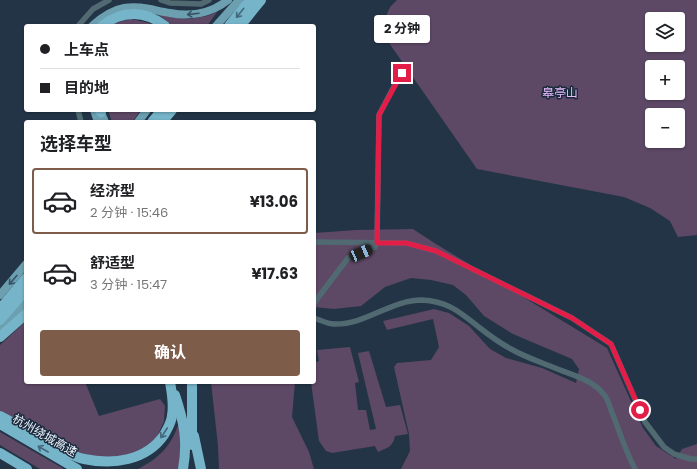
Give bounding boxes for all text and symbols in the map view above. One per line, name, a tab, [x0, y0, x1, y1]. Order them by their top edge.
one-way arrow	[235, 8, 244, 18]
one-way arrow	[187, 10, 200, 18]
map controls	[645, 12, 685, 148]
button: layers	[645, 12, 685, 52]
callout: 2 分钟	[374, 15, 430, 43]
text: 2 分钟	[384, 19, 420, 38]
text: 上车点	[64, 39, 109, 60]
button: +	[645, 60, 685, 100]
route end	[393, 64, 411, 82]
text: 目的地	[64, 77, 109, 98]
park label: 皋亭山	[542, 84, 578, 101]
button: −	[645, 108, 685, 148]
text: 选择车型	[40, 131, 112, 156]
text: 经济型	[90, 180, 135, 201]
icon: car	[42, 183, 78, 219]
text: ¥13.06	[250, 191, 298, 212]
text: 2 分钟 · 15:46	[90, 203, 168, 222]
car	[348, 243, 374, 263]
text: 舒适型	[90, 252, 135, 273]
icon: car	[42, 255, 78, 291]
text: ¥17.63	[251, 263, 298, 284]
one-way arrow	[9, 274, 17, 285]
text: 3 分钟 · 15:47	[90, 275, 167, 294]
button: 确认	[40, 330, 300, 376]
route start	[631, 401, 649, 419]
street label: 杭州绕城高速	[10, 410, 80, 460]
one-way arrow	[160, 427, 168, 439]
one-way arrow	[37, 445, 49, 453]

